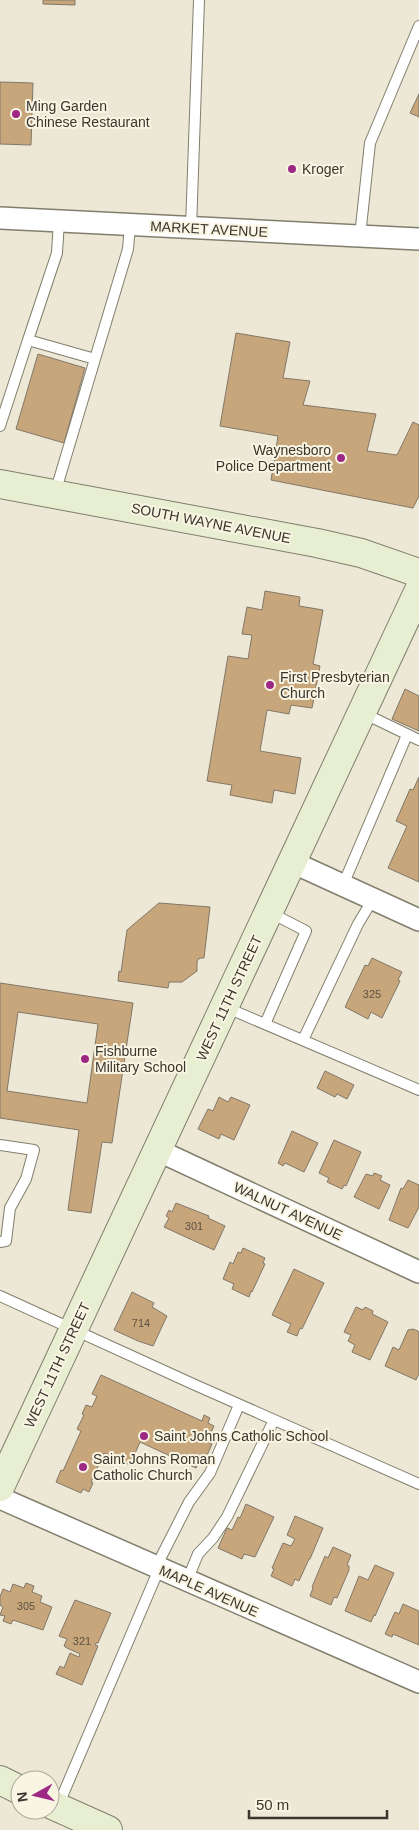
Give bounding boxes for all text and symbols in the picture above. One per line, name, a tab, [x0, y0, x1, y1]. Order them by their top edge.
place label: Ming Garden Chinese Restaurant	[26, 98, 150, 130]
marker: Ming Garden Chinese Restaurant	[10, 108, 22, 120]
place label: Kroger	[302, 161, 344, 177]
marker: Kroger	[286, 163, 298, 175]
street label: MARKET AVENUE	[150, 218, 268, 240]
place label: Waynesboro Police Department	[216, 442, 331, 474]
marker: Waynesboro Police Department	[335, 452, 347, 464]
street label: SOUTH WAYNE AVENUE	[130, 500, 292, 546]
place label: First Presbyterian Church	[280, 669, 390, 701]
marker: First Presbyterian Church	[264, 679, 276, 691]
street label: WEST 11TH STREET	[193, 932, 265, 1063]
house number: 325	[363, 988, 381, 1000]
place label: Fishburne Military School	[95, 1043, 186, 1075]
marker: Fishburne Military School	[79, 1053, 91, 1065]
street label: WALNUT AVENUE	[231, 1179, 345, 1243]
house number: 301	[185, 1220, 203, 1232]
street label: WEST 11TH STREET	[21, 1299, 93, 1430]
house number: 714	[132, 1317, 150, 1329]
place label: Saint Johns Catholic School	[154, 1428, 328, 1444]
marker: Saint Johns Catholic School	[138, 1430, 150, 1442]
place label: Saint Johns Roman Catholic Church	[93, 1451, 215, 1483]
marker: Saint Johns Roman Catholic Church	[77, 1461, 89, 1473]
street label: MAPLE AVENUE	[157, 1562, 261, 1620]
house number: 305	[17, 1600, 35, 1612]
house number: 321	[73, 1635, 91, 1647]
north arrow	[10, 1770, 60, 1820]
scale bar	[249, 1788, 386, 1820]
text: N	[13, 1791, 31, 1803]
text: 50 m	[256, 1796, 289, 1813]

